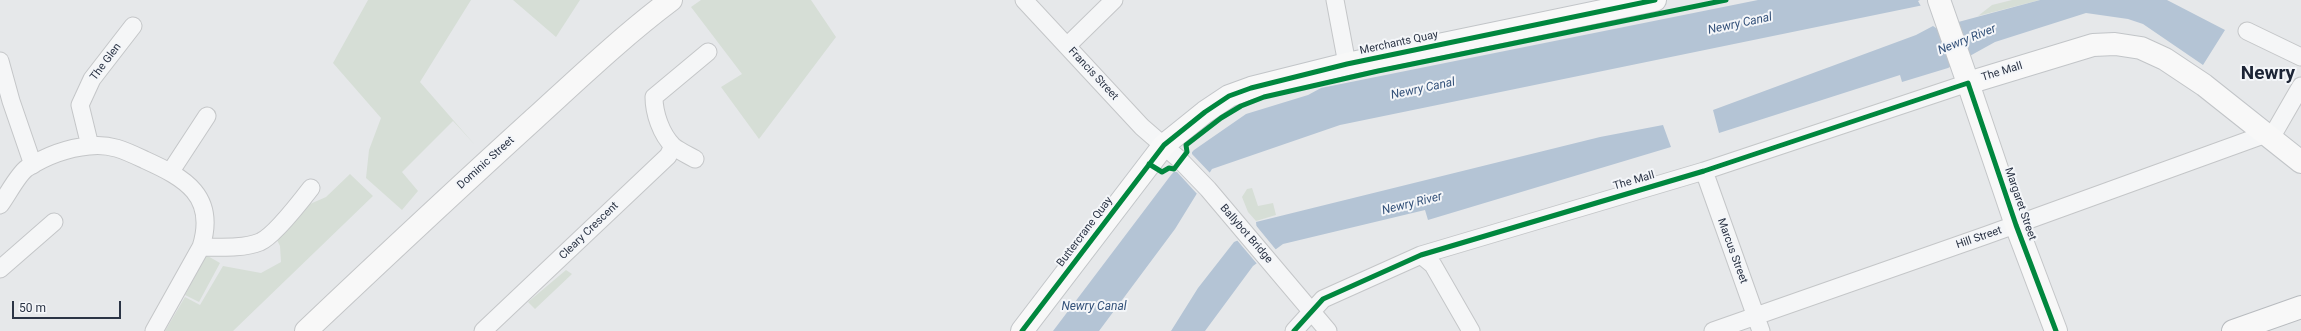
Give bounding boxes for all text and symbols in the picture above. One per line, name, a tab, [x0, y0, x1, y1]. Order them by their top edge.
water label: Newry Canal	[1707, 10, 1773, 38]
water label: Newry River	[1936, 22, 1998, 58]
street label: Merchants Quay	[1359, 28, 1439, 58]
street label: The Glen	[88, 41, 124, 83]
street label: Francis Street	[1065, 45, 1121, 103]
street label: The Mall	[1980, 60, 2024, 84]
district label: Newry	[2241, 63, 2295, 85]
water label: Newry Canal	[1390, 75, 1456, 103]
street label: Dominic Street	[455, 134, 517, 192]
street label: Margaret Street	[2001, 166, 2039, 242]
street label: The Mall	[1612, 169, 1656, 193]
water label: Newry River	[1380, 190, 1444, 218]
street label: Buttercrane Quay	[1054, 194, 1116, 270]
street label: Cleary Crescent	[557, 200, 621, 262]
street label: Ballybot Bridge	[1217, 202, 1275, 266]
street label: Marcus Street	[1714, 217, 1750, 285]
street label: Hill Street	[1954, 224, 2004, 252]
scale bar	[14, 293, 123, 319]
water label: Newry Canal	[1061, 300, 1127, 314]
text: 50 m	[19, 301, 46, 315]

